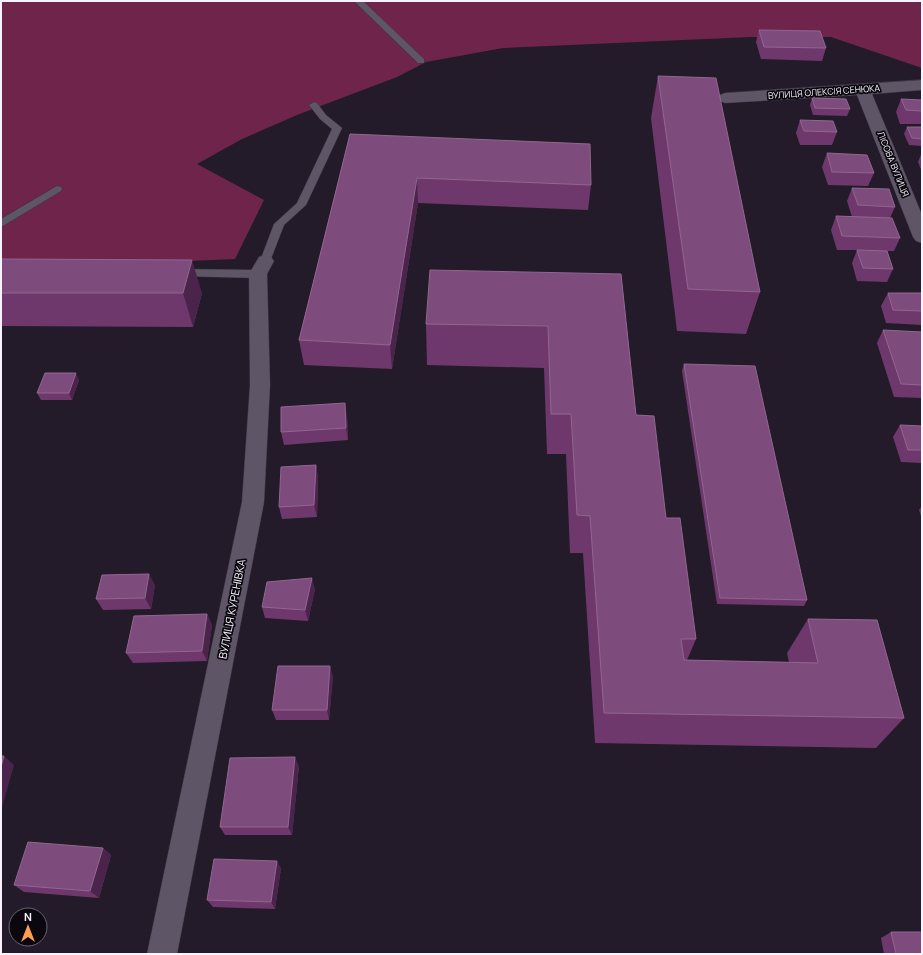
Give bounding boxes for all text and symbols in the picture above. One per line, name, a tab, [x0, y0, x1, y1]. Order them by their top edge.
street label: ВУЛИЦЯ ОЛЕКСІЯ СЕНЮКА	[767, 81, 881, 102]
street label: ЛІСОВА ВУЛИЦЯ	[874, 129, 913, 199]
street label: ВУЛИЦЯ КУРЕНІВКА	[214, 558, 249, 660]
north arrow	[8, 907, 48, 947]
text: N	[24, 909, 32, 924]

